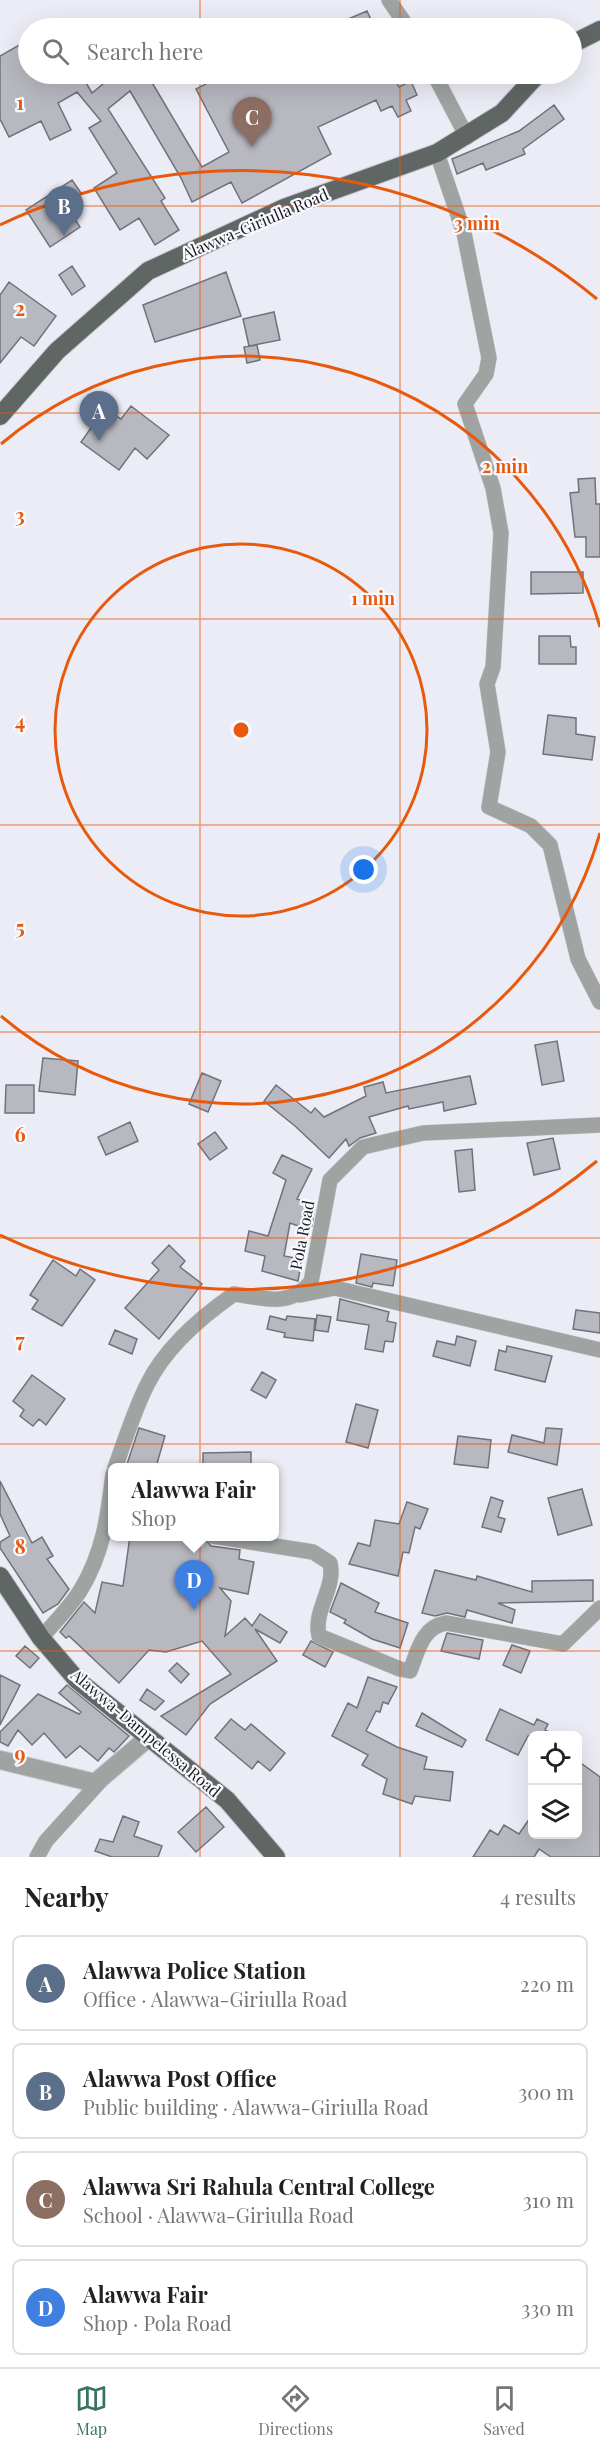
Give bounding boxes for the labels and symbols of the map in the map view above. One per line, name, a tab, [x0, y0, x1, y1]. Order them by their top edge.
text: 1	[16, 88, 24, 115]
pin: C	[232, 98, 272, 147]
street label: Alawwa-Giriulla Road	[177, 183, 331, 264]
pin: B	[44, 186, 84, 236]
text: 3 min	[454, 211, 500, 235]
text: 2	[15, 294, 25, 321]
pin: A	[80, 392, 118, 441]
text: 2 min	[482, 454, 528, 478]
text: 3	[15, 501, 25, 528]
text: 1 min	[351, 586, 395, 610]
text: 4	[15, 707, 25, 734]
centre of rings	[231, 720, 251, 740]
your location	[349, 855, 378, 884]
text: 5	[15, 913, 25, 940]
text: 6	[14, 1120, 26, 1147]
street label: Pola Road	[284, 1198, 319, 1272]
text: 7	[15, 1326, 25, 1353]
text: 8	[14, 1532, 26, 1559]
pin: D	[174, 1560, 214, 1610]
street label: Alawwa-Dampelessa Road	[66, 1663, 225, 1801]
text: 9	[14, 1739, 26, 1766]

